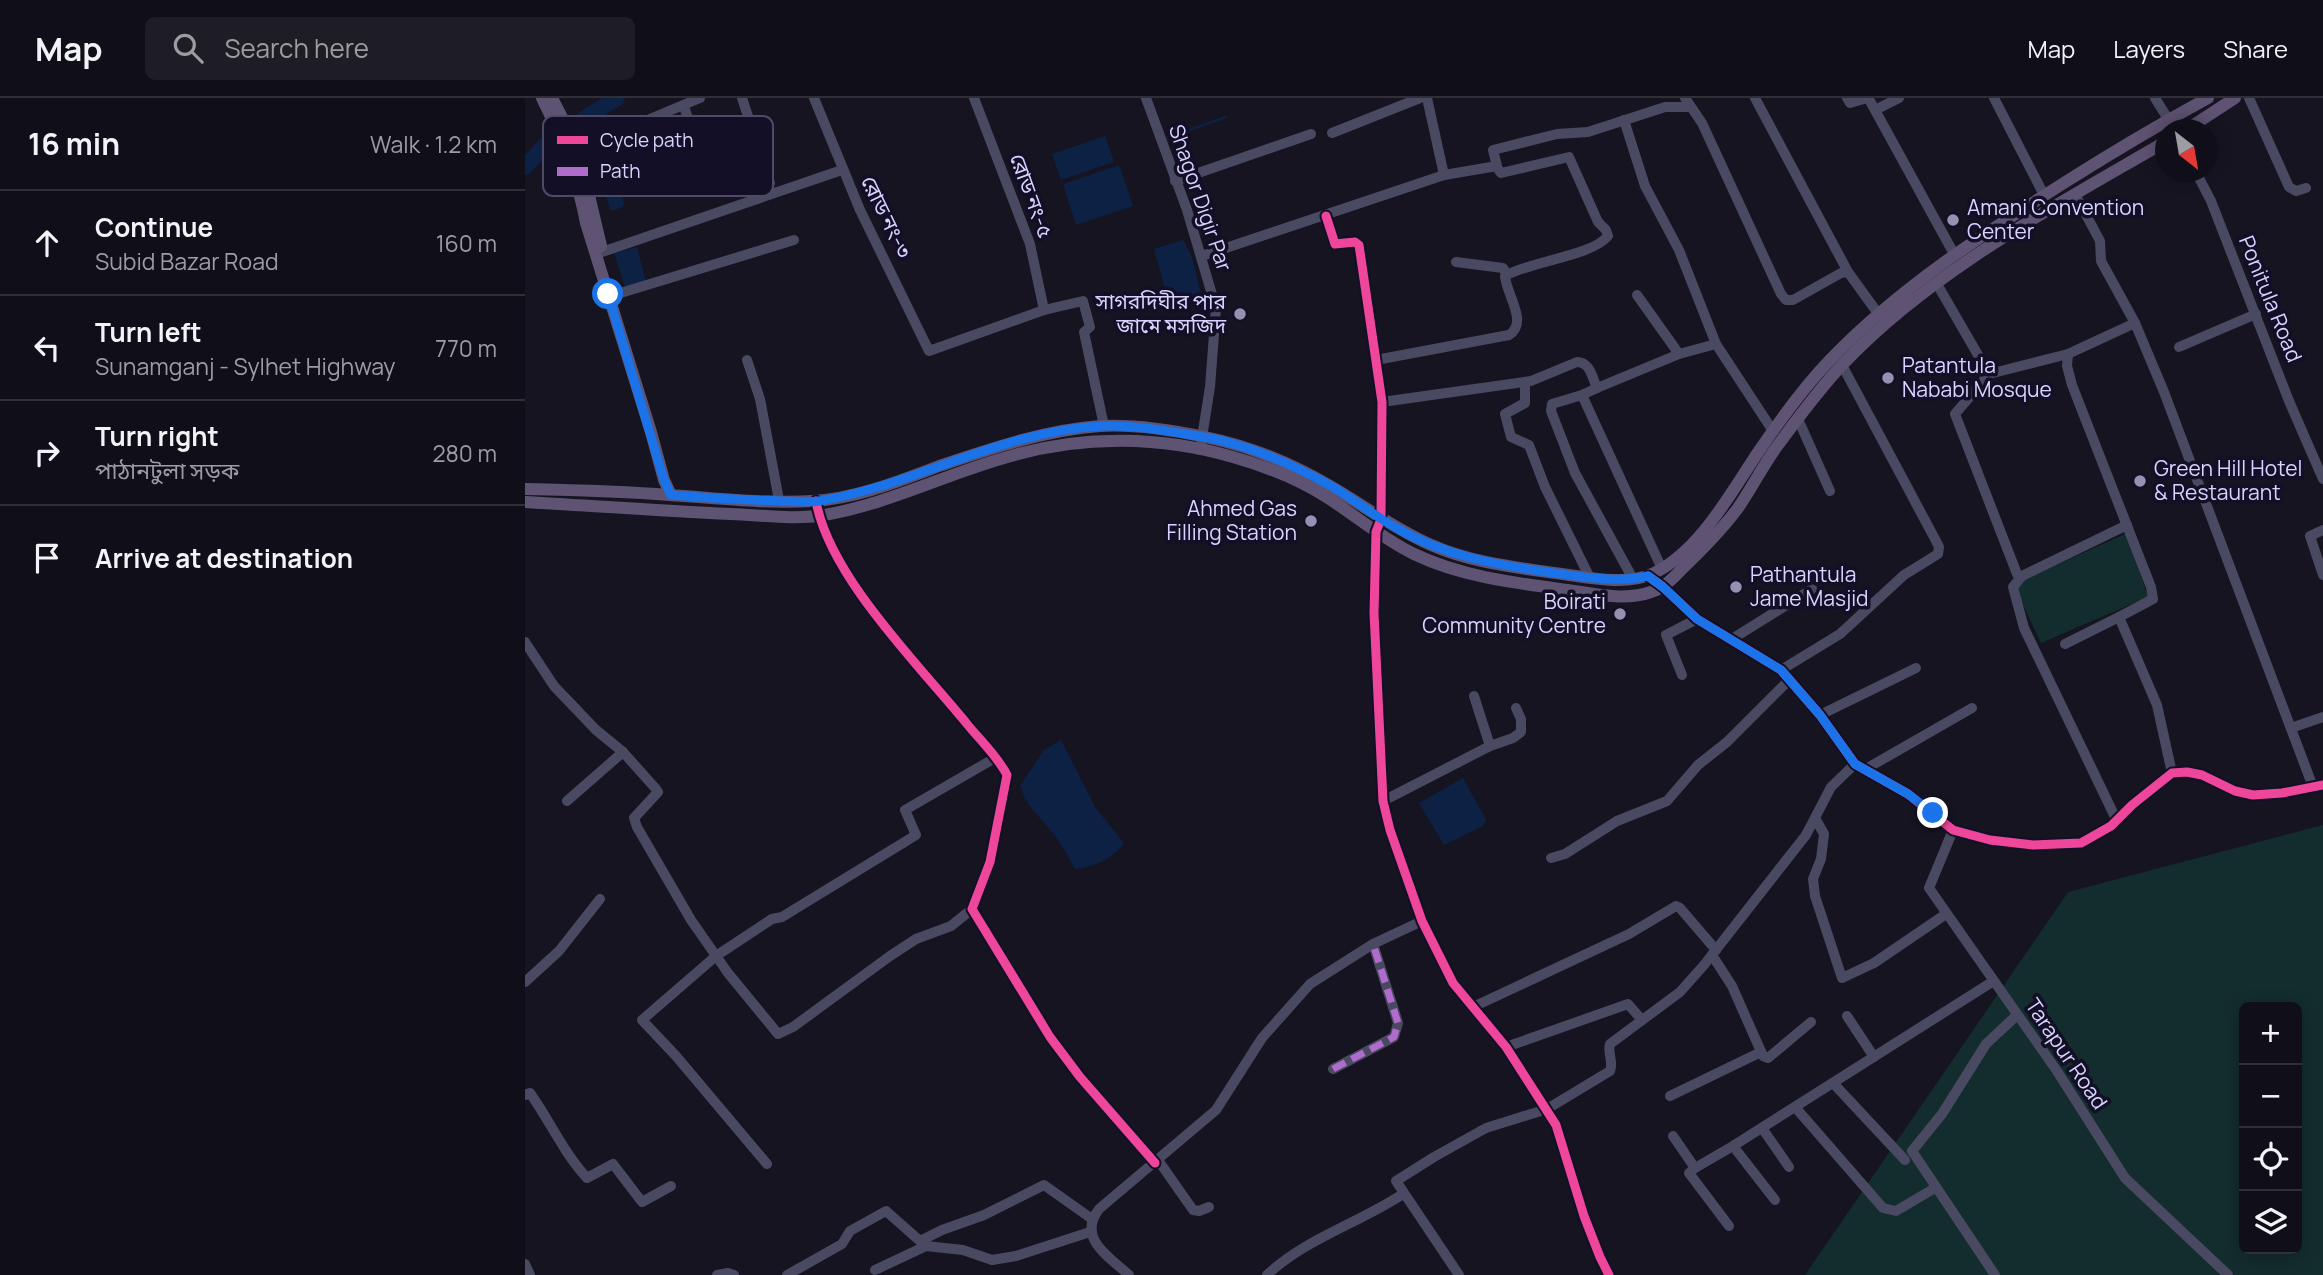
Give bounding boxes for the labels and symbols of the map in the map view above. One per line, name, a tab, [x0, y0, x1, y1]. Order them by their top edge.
legend	[543, 116, 773, 196]
north arrow	[2155, 119, 2218, 182]
street label: Shagor Digir Par	[1163, 121, 1239, 275]
text: Cycle path	[600, 127, 694, 153]
street label: রোড নং-৫	[1004, 150, 1060, 242]
text: Path	[600, 158, 640, 184]
street label: রোড নং-৩	[855, 171, 919, 262]
place label: Amani Convention Center	[1967, 193, 2144, 245]
marker: Amani Convention Center	[1945, 212, 1961, 228]
street label: Ponitula Road	[2233, 231, 2309, 366]
route start	[592, 278, 623, 309]
place label: সাগরদিঘীর পার জামে মসজিদ	[1095, 287, 1226, 339]
marker: সাগরদিঘীর পার জামে মসজিদ	[1232, 306, 1248, 322]
place label: Patantula Nababi Mosque	[1902, 351, 2052, 403]
marker: Patantula Nababi Mosque	[1880, 370, 1896, 386]
place label: Green Hill Hotel & Restaurant	[2154, 454, 2302, 506]
marker: Green Hill Hotel & Restaurant	[2132, 473, 2148, 489]
place label: Ahmed Gas Filling Station	[1166, 494, 1297, 546]
marker: Ahmed Gas Filling Station	[1303, 513, 1319, 529]
place label: Pathantula Jame Masjid	[1750, 560, 1869, 612]
marker: Pathantula Jame Masjid	[1728, 579, 1744, 595]
place label: Boirati Community Centre	[1422, 587, 1606, 639]
marker: Boirati Community Centre	[1612, 606, 1628, 622]
route end	[1917, 797, 1948, 828]
street label: Tarapur Road	[2019, 993, 2114, 1114]

